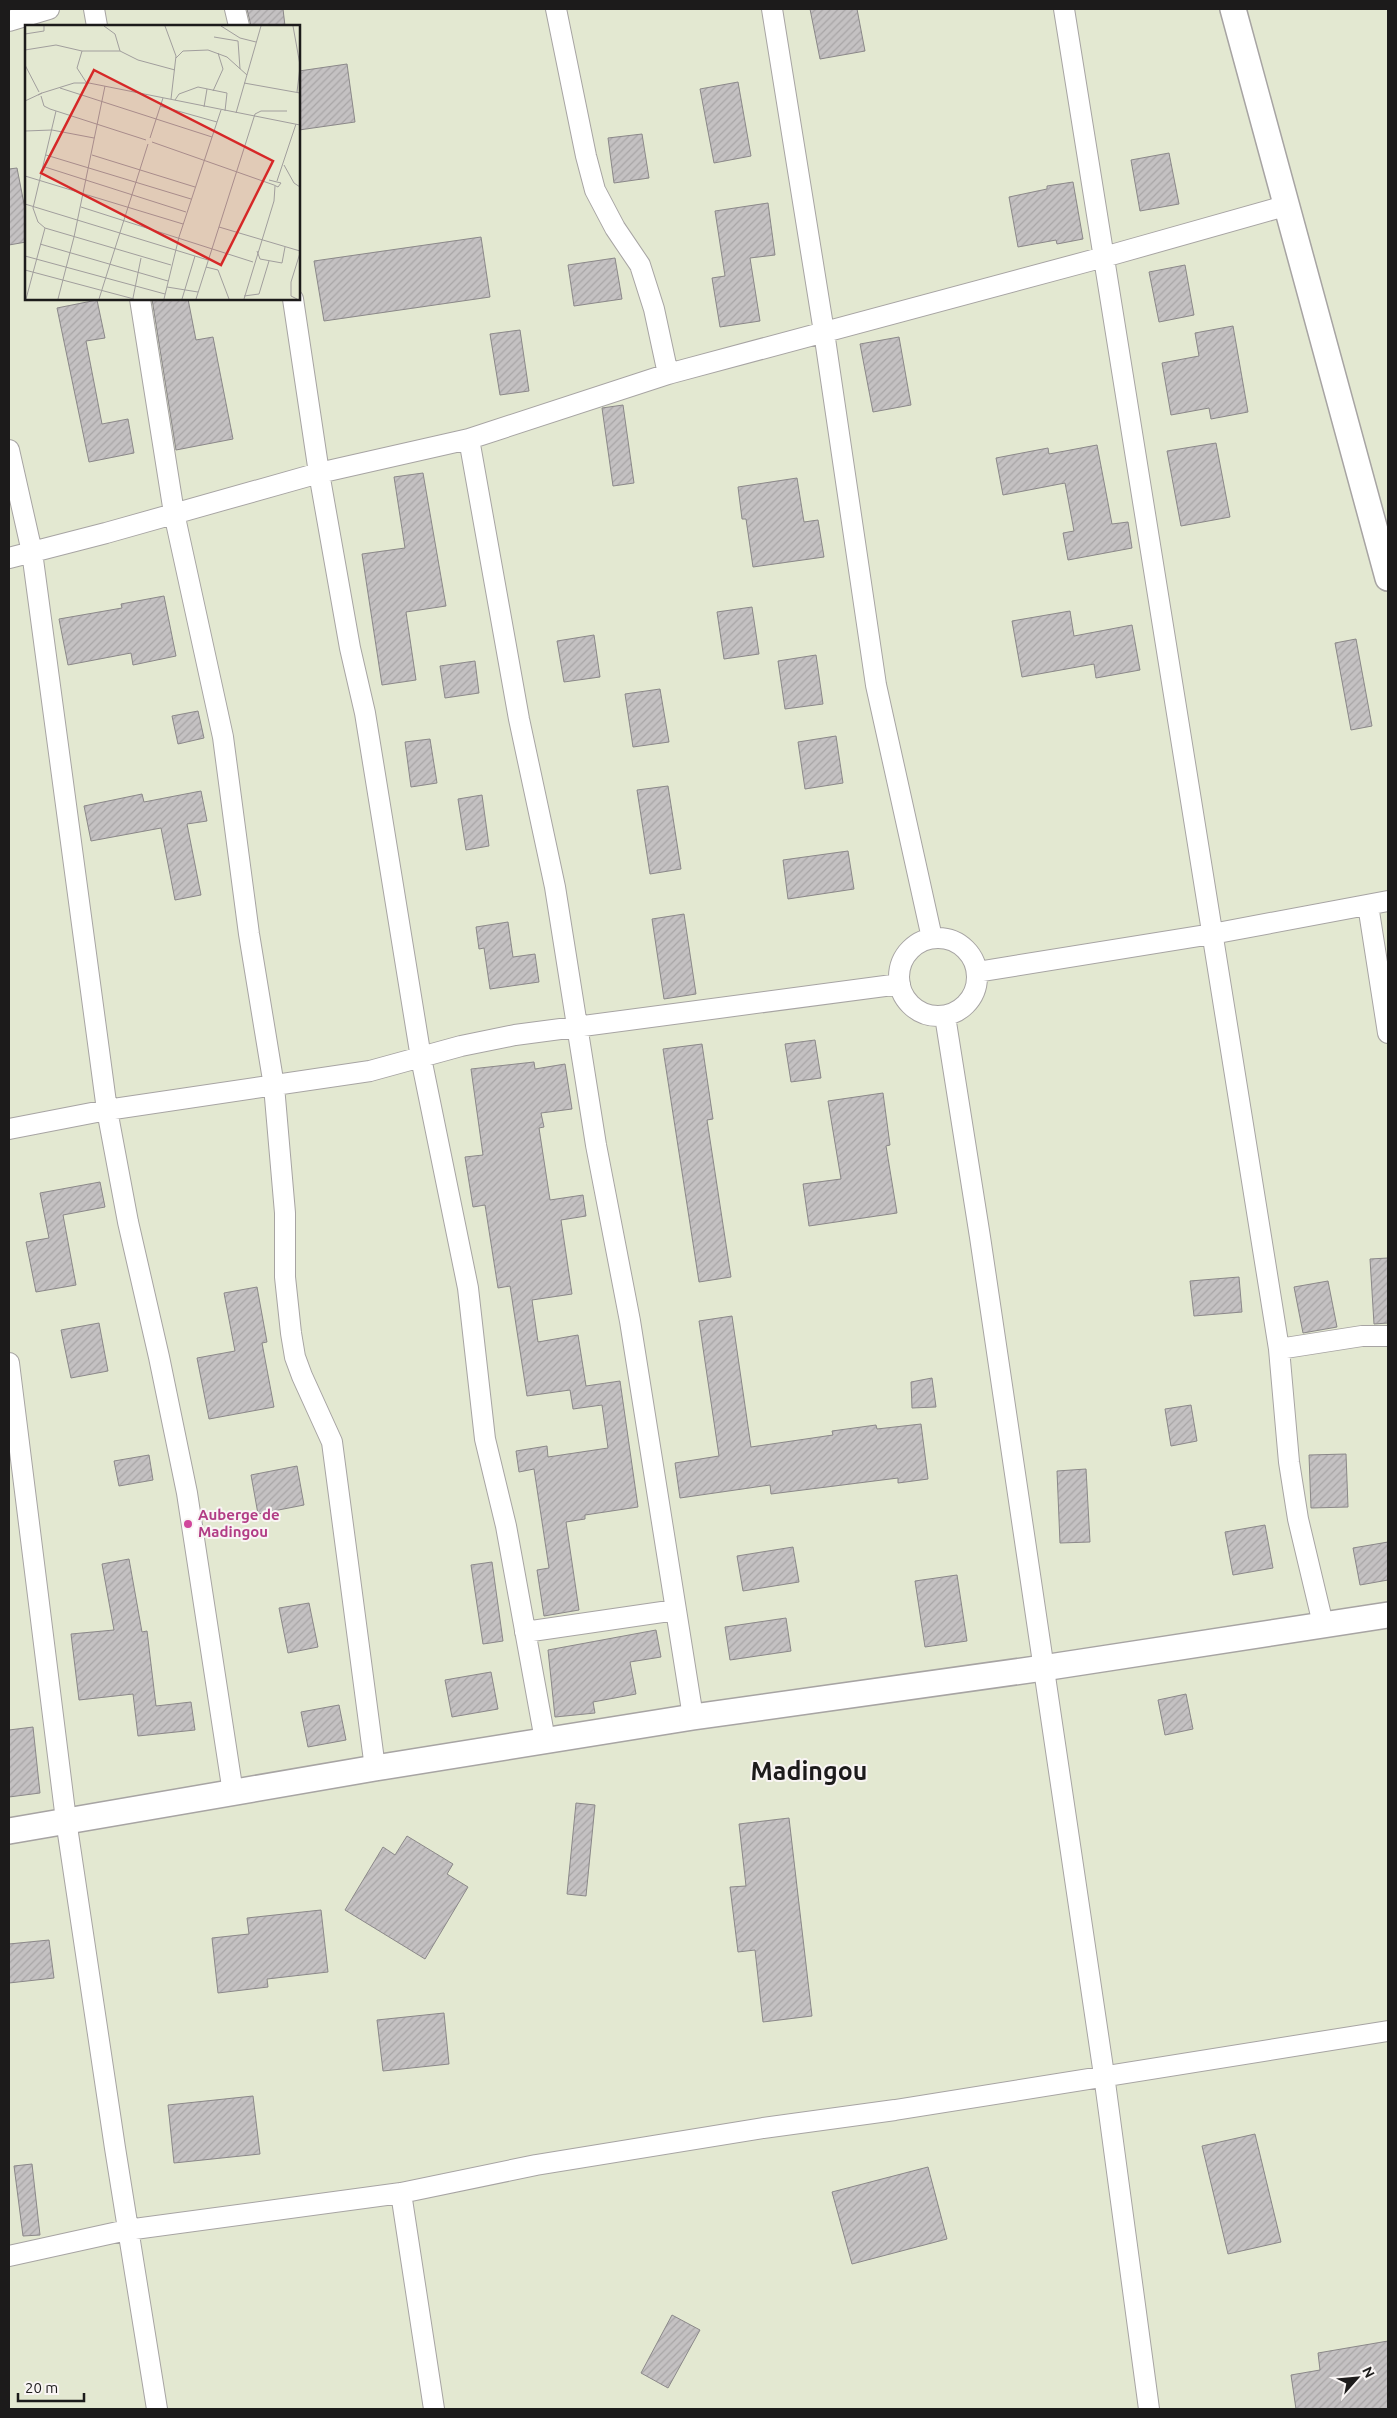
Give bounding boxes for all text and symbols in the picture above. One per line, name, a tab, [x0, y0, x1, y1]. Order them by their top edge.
inset map	[25, 25, 300, 300]
place label: Auberge de Madingou	[198, 1506, 280, 1540]
marker: Auberge de Madingou	[182, 1518, 194, 1530]
district label: Madingou	[751, 1757, 867, 1785]
north arrow	[1332, 2353, 1382, 2403]
text: N	[1359, 2364, 1378, 2380]
scale bar	[18, 2370, 84, 2402]
text: 20 m	[25, 2379, 58, 2396]

